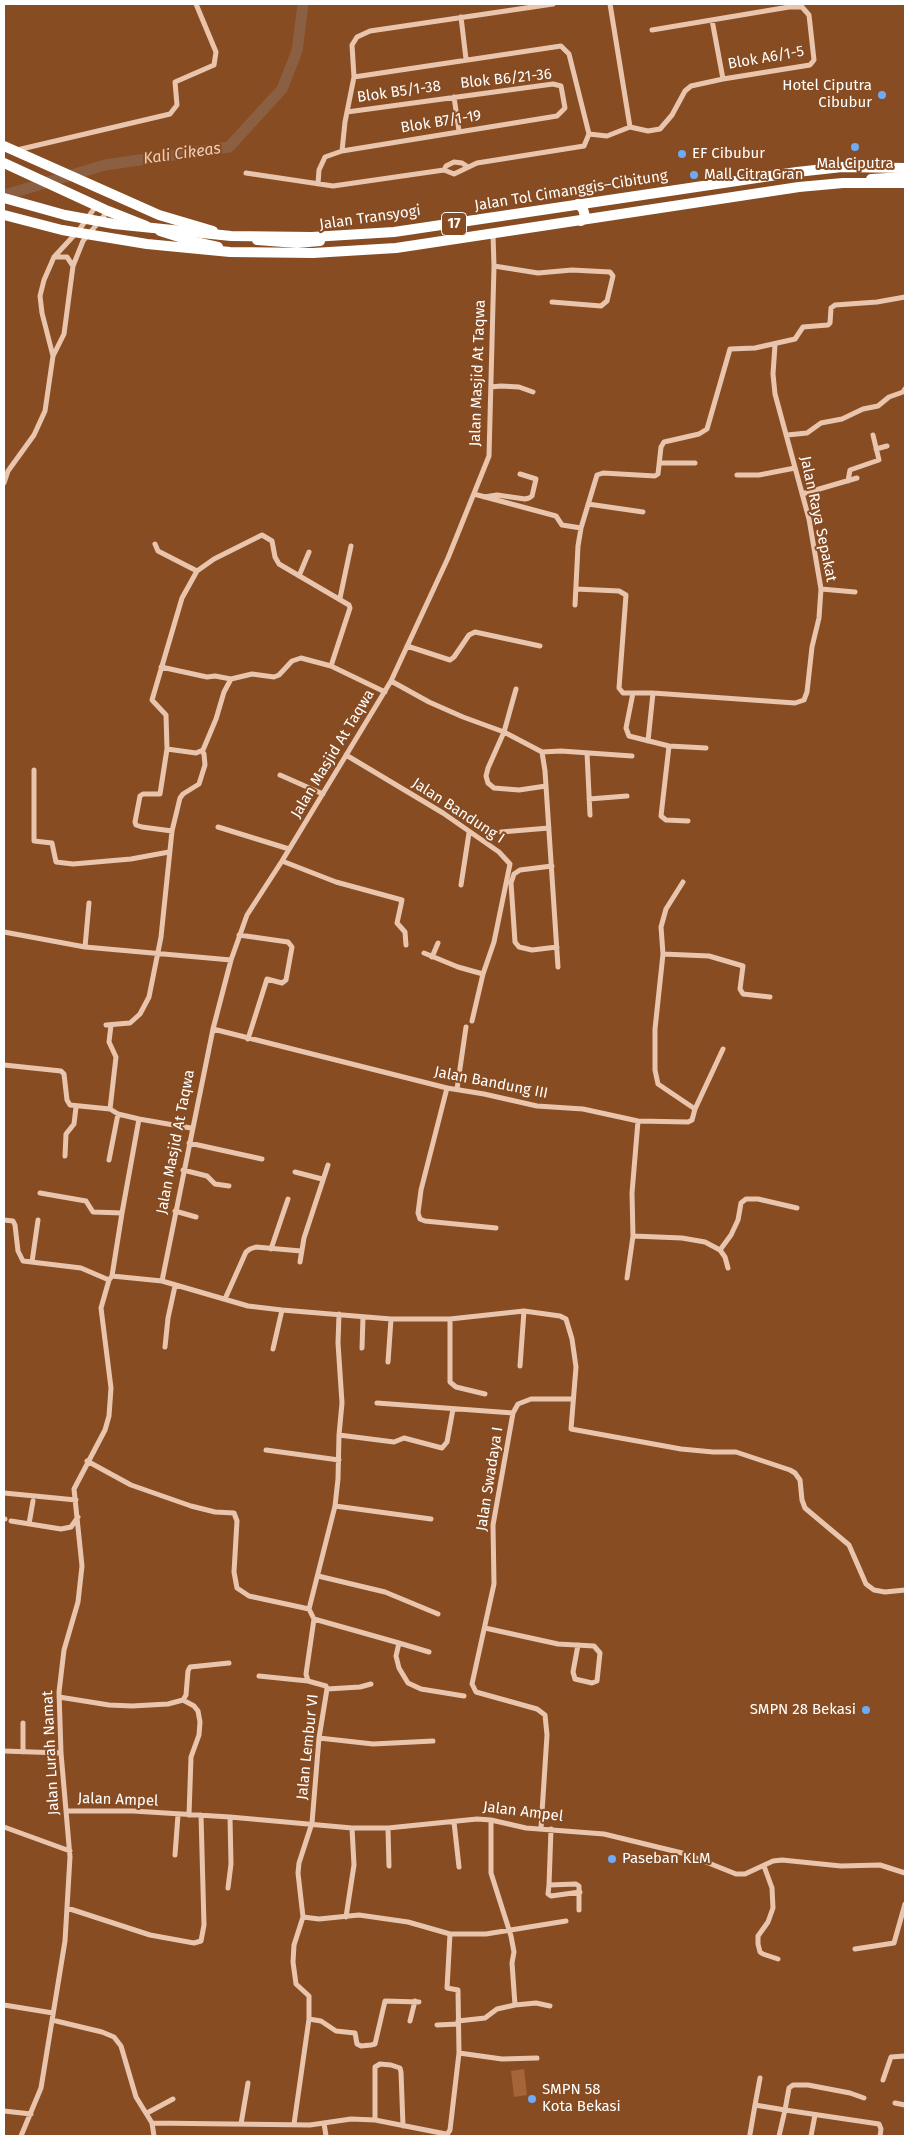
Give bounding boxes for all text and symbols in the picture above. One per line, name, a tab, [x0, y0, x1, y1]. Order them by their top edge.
street label: Blok A6/1-5	[727, 42, 805, 74]
street label: Blok B6/21-36	[459, 65, 553, 93]
street label: Blok B5/1-38	[356, 77, 442, 107]
place label: Hotel Ciputra Cibubur	[782, 77, 872, 112]
marker: Hotel Ciputra Cibubur	[876, 89, 888, 101]
street label: Blok B7/1-19	[399, 107, 483, 137]
water label: Kali Cikeas	[142, 139, 222, 169]
marker: Mal Ciputra	[849, 141, 861, 153]
place label: EF Cibubur	[692, 145, 765, 163]
marker: EF Cibubur	[676, 148, 688, 160]
place label: Mal Ciputra	[816, 155, 894, 173]
place label: Mall Citra Gran	[704, 166, 804, 184]
street label: Jalan Tol Cimanggis–Cibitung	[473, 167, 669, 215]
marker: Mall Citra Gran	[688, 169, 700, 181]
street label: Jalan Transyogi	[318, 202, 422, 234]
road number: 17	[442, 212, 466, 235]
street label: Jalan Masjid At Taqwa	[466, 299, 490, 447]
street label: Jalan Raya Sepakat	[796, 454, 840, 584]
street label: Jalan Masjid At Taqwa	[287, 686, 379, 822]
street label: Jalan Bandung I	[408, 774, 508, 848]
street label: Jalan Bandung III	[433, 1063, 549, 1103]
street label: Jalan Masjid At Taqwa	[153, 1068, 199, 1216]
street label: Jalan Swadaya I	[473, 1426, 507, 1532]
street label: Jalan Lurah Namat	[39, 1690, 63, 1816]
street label: Jalan Lembur VI	[294, 1693, 322, 1801]
place label: SMPN 28 Bekasi	[750, 1701, 856, 1719]
marker: SMPN 28 Bekasi	[860, 1704, 872, 1716]
street label: Jalan Ampel	[77, 1790, 159, 1810]
street label: Jalan Ampel	[482, 1798, 564, 1826]
place label: Paseban KLM	[622, 1850, 711, 1868]
marker: Paseban KLM	[606, 1853, 618, 1865]
place label: SMPN 58 Kota Bekasi	[542, 2081, 621, 2116]
marker: SMPN 58 Kota Bekasi	[526, 2093, 538, 2105]

